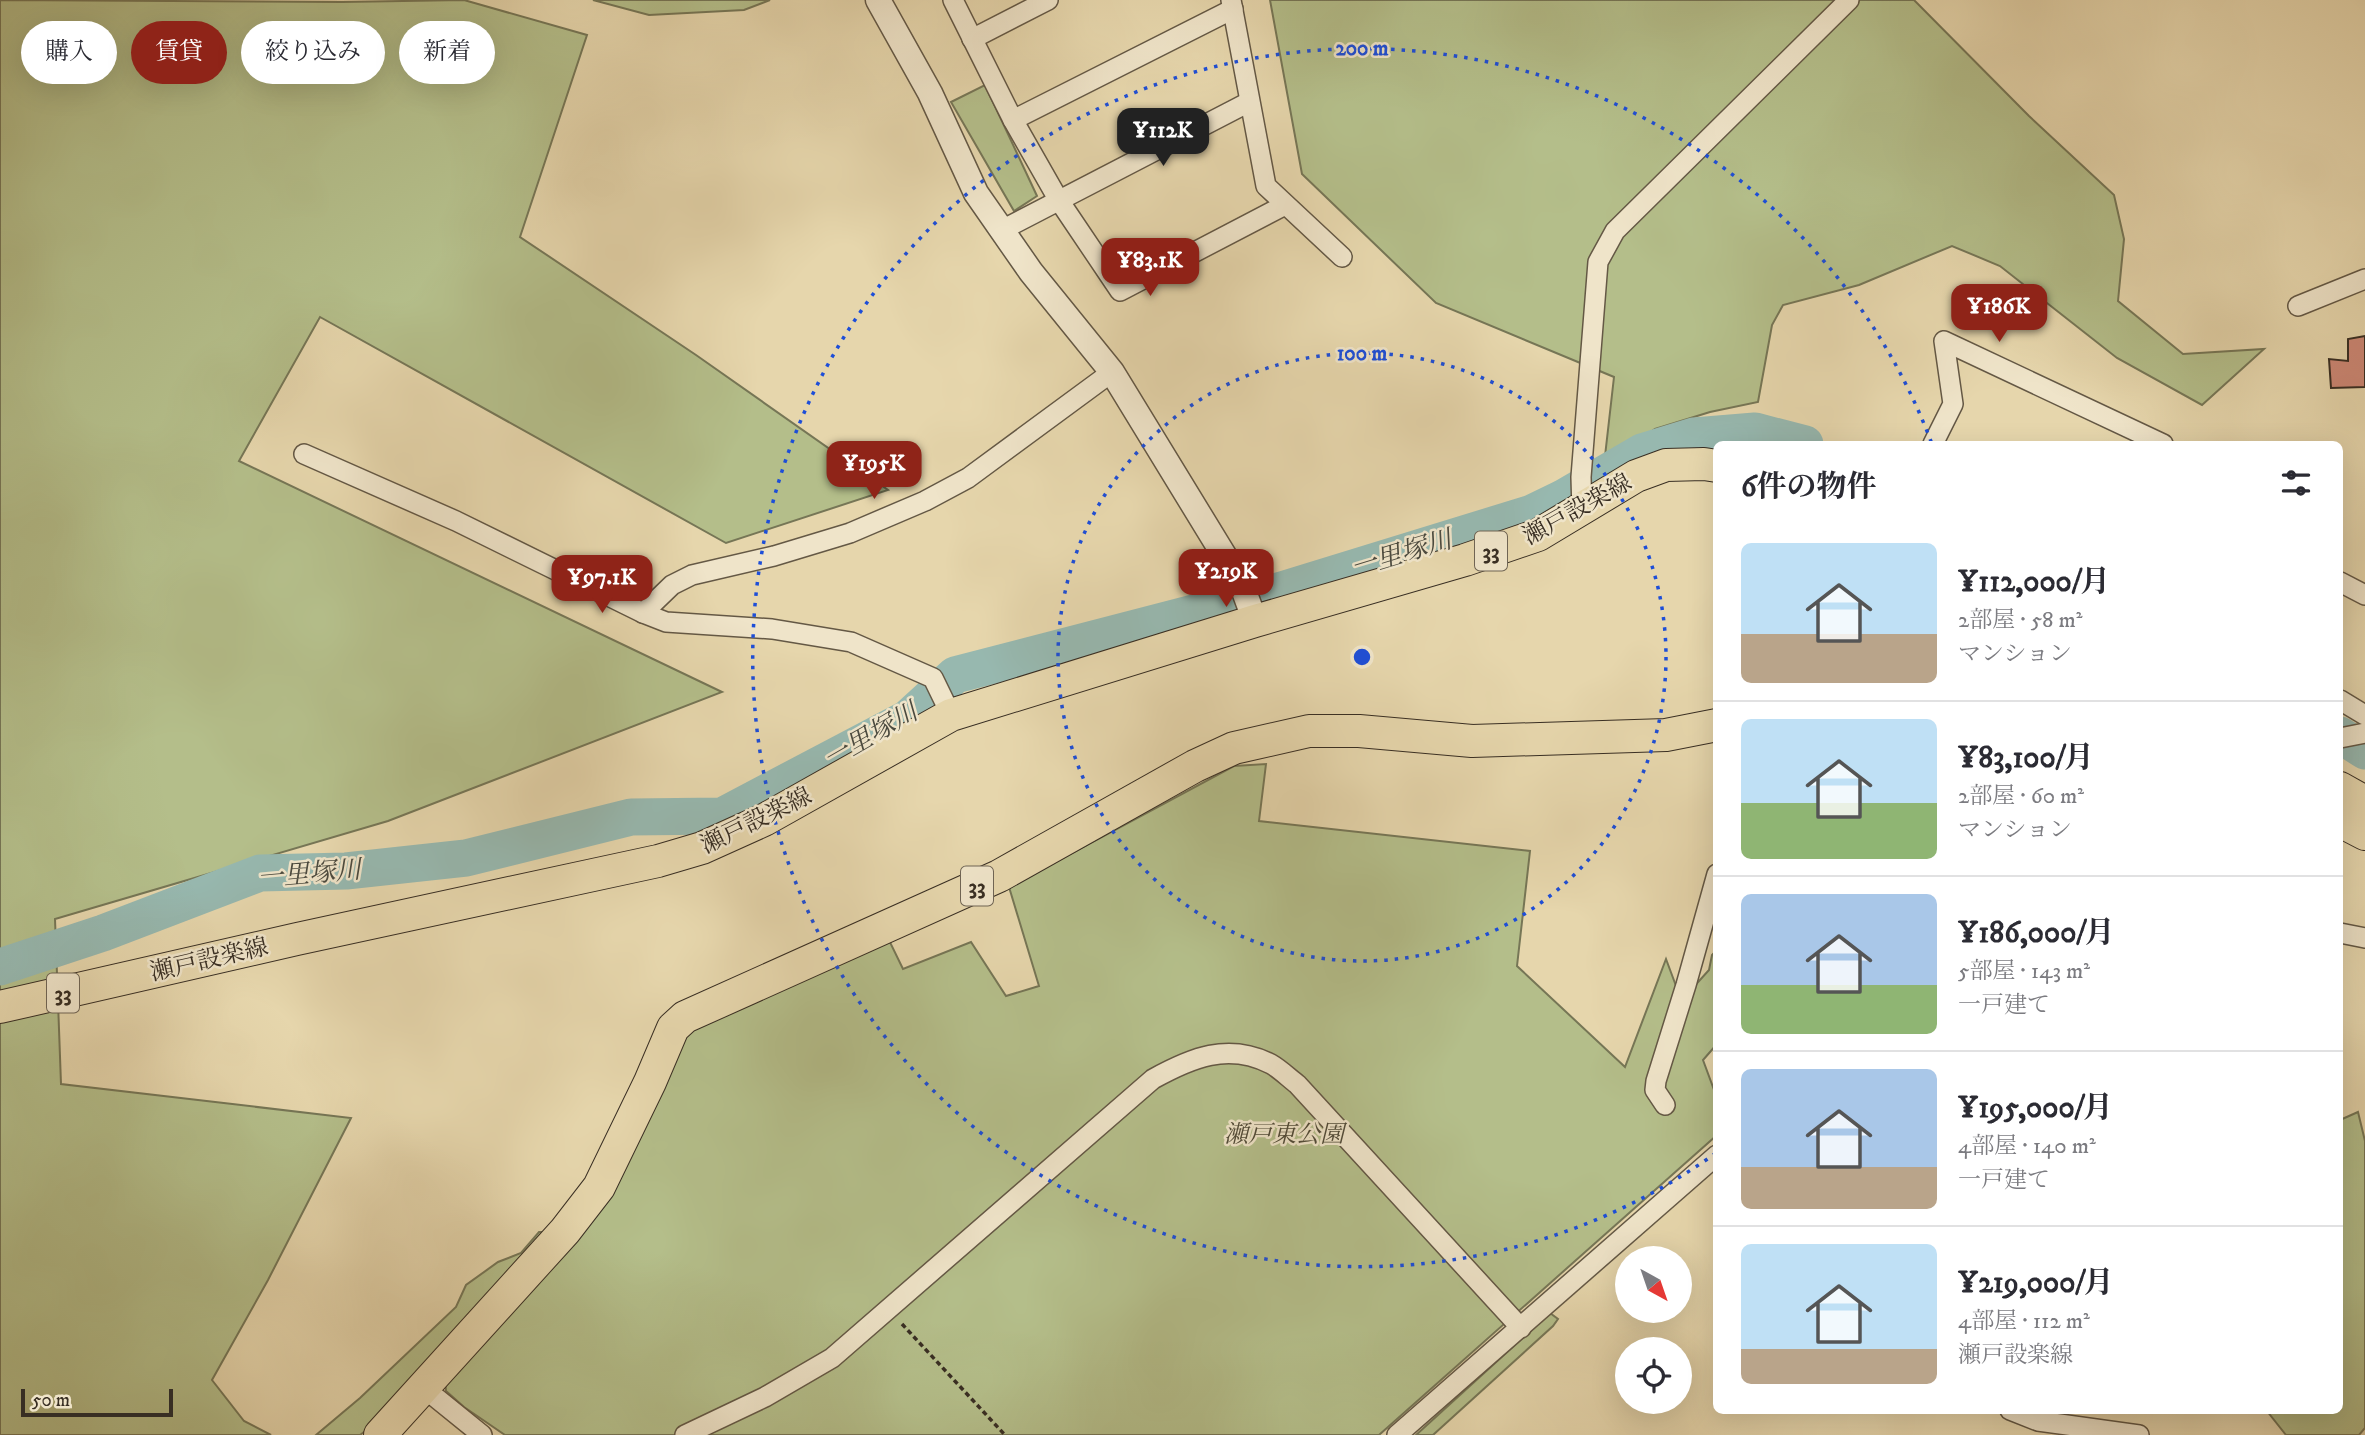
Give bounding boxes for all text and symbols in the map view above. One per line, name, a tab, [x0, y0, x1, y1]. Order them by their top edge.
chip: 購入	[21, 21, 117, 84]
chip: 賃貸	[131, 21, 227, 84]
chip: 絞り込み	[241, 21, 385, 84]
chip: 新着	[399, 21, 495, 84]
text: 200 m	[1335, 36, 1389, 62]
pin: ¥112K	[1114, 108, 1212, 168]
text: ¥112K	[1133, 116, 1193, 145]
pin: ¥83.1K	[1093, 238, 1207, 298]
text: ¥83.1K	[1117, 246, 1183, 275]
pin: ¥186K	[1950, 284, 2048, 344]
text: ¥186K	[1967, 292, 2031, 321]
text: 100 m	[1337, 341, 1387, 367]
pin: ¥195K	[825, 442, 923, 501]
text: ¥195K	[843, 449, 905, 478]
icon: filters	[2277, 464, 2315, 502]
street label: 瀬戸設楽線	[1518, 468, 1637, 552]
text: 6件の物件	[1741, 469, 1877, 506]
water label: 一里塚川	[1347, 523, 1459, 585]
road number: 33	[1475, 531, 1507, 570]
pin: ¥219K	[1177, 550, 1275, 609]
pin: ¥97.1K	[545, 556, 659, 615]
text: ¥219K	[1195, 557, 1257, 586]
text: ¥97.1K	[568, 563, 636, 592]
text: ¥112,000/月	[1958, 564, 2110, 601]
icon: home	[1797, 571, 1881, 655]
text: 2部屋 · 58 m²	[1958, 606, 2083, 635]
text: マンション	[1958, 640, 2072, 669]
centre of rings	[1350, 645, 1374, 669]
water label: 一里塚川	[817, 695, 927, 777]
text: ¥83,100/月	[1958, 740, 2094, 777]
icon: home	[1797, 747, 1881, 831]
street label: 瀬戸設楽線	[696, 781, 817, 861]
text: 2部屋 · 60 m²	[1958, 782, 2084, 811]
text: マンション	[1958, 816, 2072, 845]
water label: 一里塚川	[256, 853, 365, 895]
road number: 33	[961, 866, 993, 906]
text: ¥186,000/月	[1958, 915, 2114, 952]
icon: home	[1797, 922, 1881, 1006]
street label: 瀬戸設楽線	[147, 932, 271, 988]
text: 5部屋 · 143 m²	[1958, 957, 2090, 986]
road number: 33	[47, 974, 79, 1012]
text: 一戸建て	[1958, 991, 2050, 1020]
text: ¥195,000/月	[1958, 1090, 2113, 1127]
icon: home	[1797, 1097, 1881, 1181]
park label: 瀬戸東公園	[1224, 1120, 1348, 1150]
text: 4部屋 · 140 m²	[1958, 1132, 2096, 1161]
text: 一戸建て	[1958, 1166, 2050, 1195]
north arrow	[1615, 1246, 1692, 1323]
map controls	[1615, 1246, 1692, 1414]
text: ¥219,000/月	[1958, 1265, 2113, 1302]
icon: home	[1797, 1272, 1881, 1356]
text: 4部屋 · 112 m²	[1958, 1307, 2090, 1336]
button: locate	[1615, 1337, 1692, 1414]
text: 瀬戸設楽線	[1958, 1341, 2073, 1370]
scale bar	[21, 1386, 173, 1418]
text: 50 m	[32, 1389, 70, 1412]

